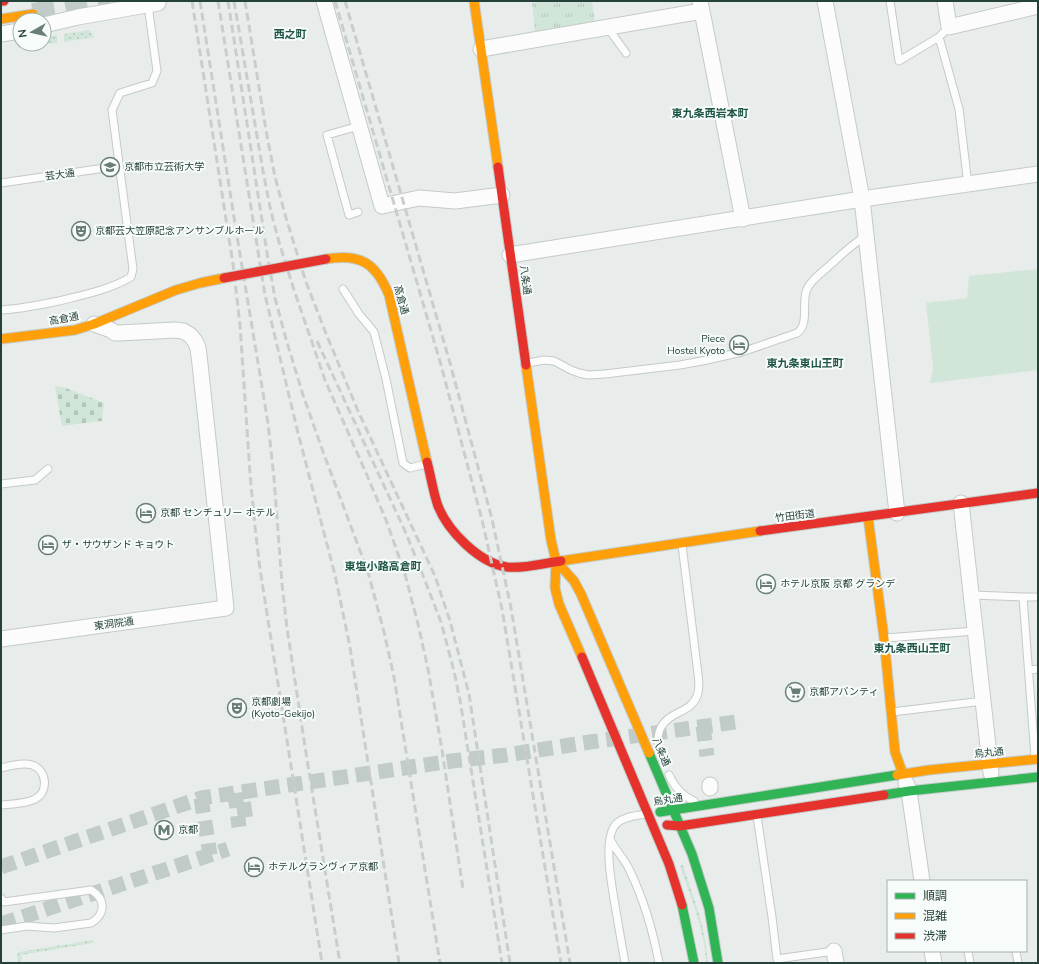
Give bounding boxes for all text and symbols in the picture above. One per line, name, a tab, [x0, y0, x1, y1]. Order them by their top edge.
north arrow	[12, 12, 52, 52]
district label: 西之町	[274, 27, 307, 42]
text: N	[15, 28, 31, 38]
district label: 東九条西岩本町	[672, 106, 749, 121]
school or university icon: 京都市立芸術大学	[99, 156, 121, 178]
place label: 京都市立芸術大学	[124, 160, 204, 174]
street label: 芸大通	[44, 166, 76, 184]
theatre icon: 京都芸大笠原記念アンサンブルホール	[70, 220, 92, 242]
place label: 京都芸大笠原記念アンサンブルホール	[95, 224, 264, 238]
street label: 八条通	[516, 264, 534, 296]
street label: 高倉通	[390, 284, 412, 316]
street label: 高倉通	[48, 309, 80, 329]
place label: Piece Hostel Kyoto	[667, 332, 725, 358]
hotel icon: Piece Hostel Kyoto	[728, 334, 750, 356]
district label: 東九条東山王町	[767, 356, 844, 371]
hotel icon: 京都 センチュリー ホテル	[135, 502, 157, 524]
place label: 京都 センチュリー ホテル	[160, 506, 275, 520]
street label: 竹田街道	[774, 507, 816, 525]
hotel icon: ザ・サウザンド キョウト	[37, 534, 59, 556]
place label: ザ・サウザンド キョウト	[62, 538, 175, 552]
district label: 東塩小路高倉町	[345, 559, 422, 574]
hotel icon: ホテル京阪 京都 グランデ	[755, 573, 777, 595]
place label: ホテル京阪 京都 グランデ	[780, 577, 895, 591]
street label: 東洞院通	[93, 614, 135, 634]
district label: 東九条西山王町	[874, 641, 951, 656]
supermarket icon: 京都アバンティ	[784, 681, 806, 703]
place label: 京都アバンティ	[809, 685, 879, 699]
place label: 京都劇場 (Kyoto-Gekijo)	[251, 695, 315, 721]
theatre icon: 京都劇場 (Kyoto-Gekijo)	[226, 697, 248, 719]
street label: 八条通	[649, 735, 673, 769]
street label: 烏丸通	[973, 744, 1005, 762]
street label: 烏丸通	[652, 791, 684, 809]
metro station icon: 京都	[153, 819, 175, 841]
place label: 京都	[178, 823, 198, 837]
hotel icon: ホテルグランヴィア京都	[243, 856, 265, 878]
place label: ホテルグランヴィア京都	[268, 860, 378, 874]
legend	[887, 880, 1027, 952]
text: 順調	[923, 888, 947, 904]
text: 混雑	[923, 908, 947, 924]
text: 渋滞	[923, 928, 947, 944]

